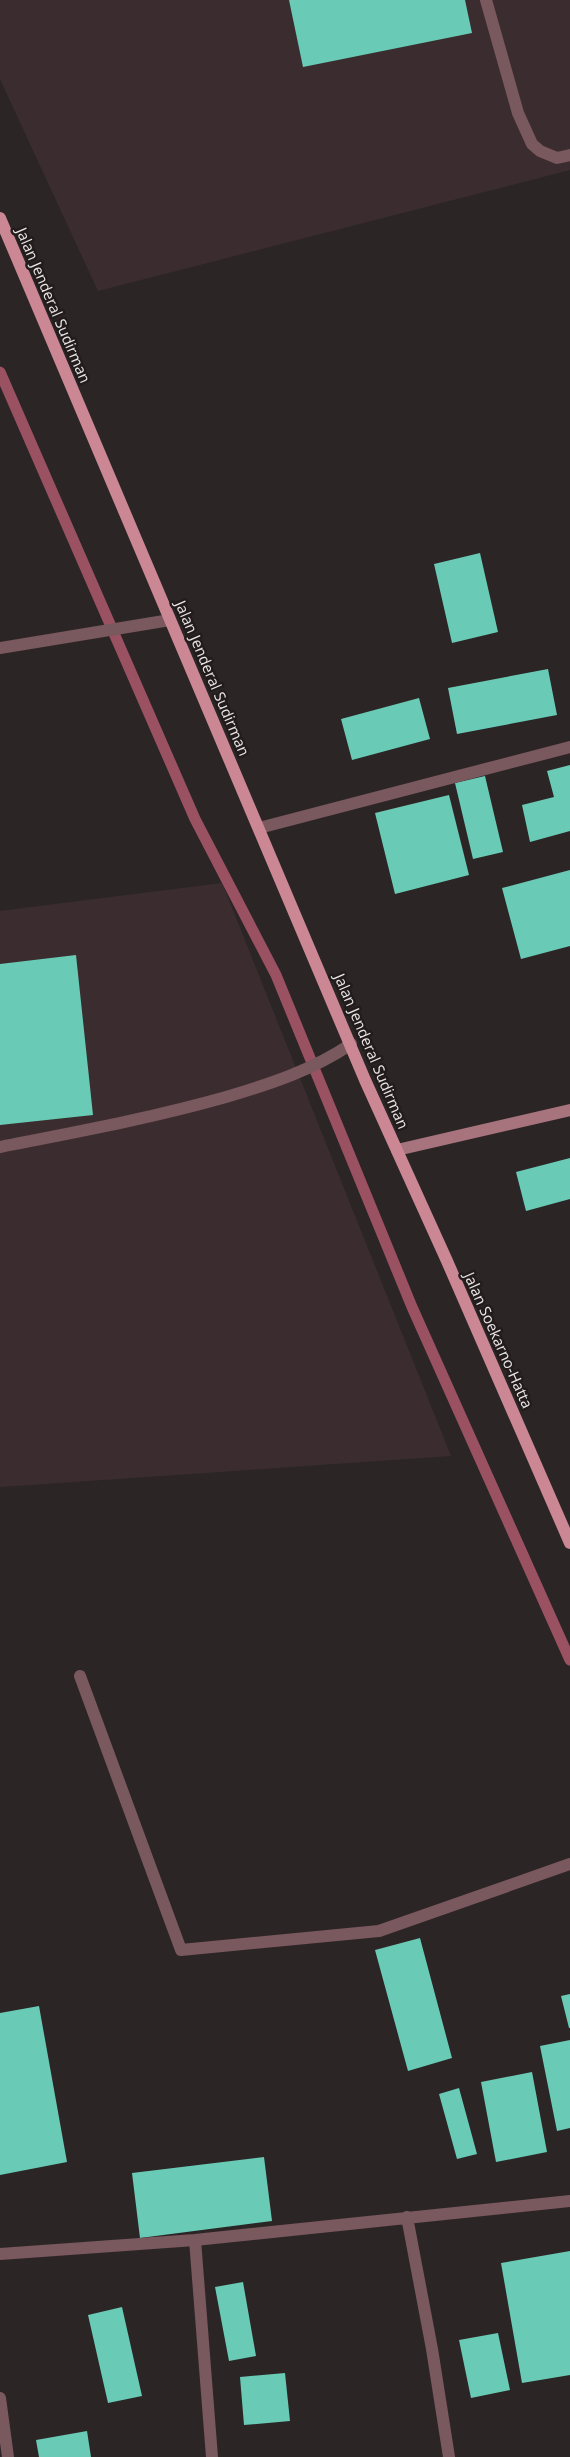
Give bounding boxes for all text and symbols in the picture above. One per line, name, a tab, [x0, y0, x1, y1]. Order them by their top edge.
street label: Jalan Jenderal Sudirman	[11, 222, 96, 386]
street label: Jalan Jenderal Sudirman	[170, 595, 255, 759]
street label: Jalan Jenderal Sudirman	[329, 968, 414, 1132]
street label: Jalan Soekarno-Hatta	[459, 1267, 538, 1411]

